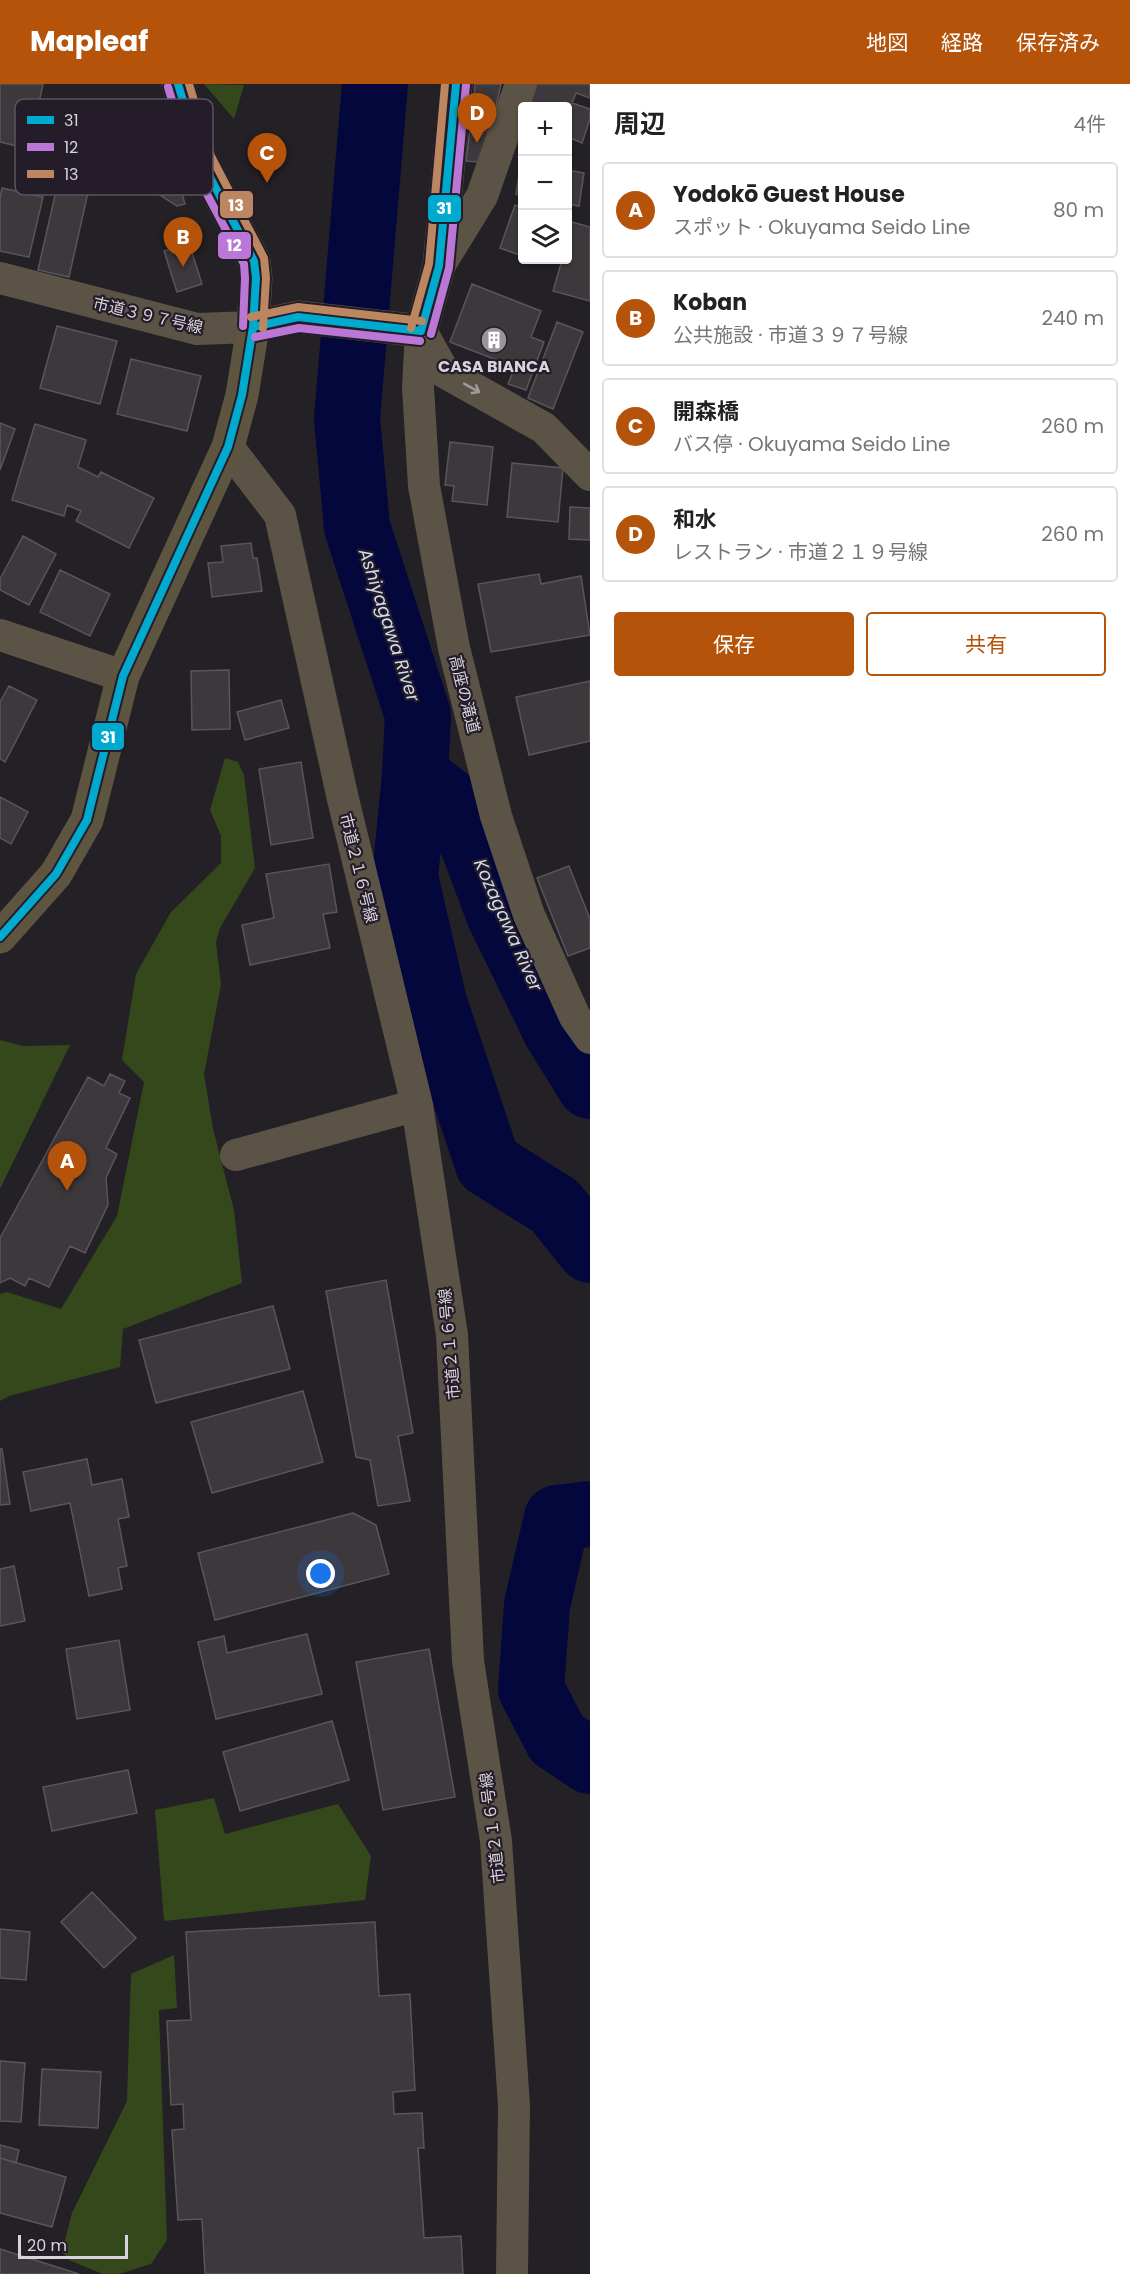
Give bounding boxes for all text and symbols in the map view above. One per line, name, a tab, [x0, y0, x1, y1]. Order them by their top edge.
text: Mapleaf	[30, 22, 148, 61]
text: 地図	[866, 28, 908, 57]
text: 経路	[941, 28, 983, 57]
text: 保存済み	[1016, 28, 1100, 57]
pin: D	[458, 94, 496, 143]
legend	[15, 99, 213, 195]
map controls	[518, 102, 572, 264]
button: +	[518, 102, 572, 156]
text: 周辺	[614, 106, 666, 142]
text: 31	[64, 109, 79, 132]
text: 4件	[1073, 110, 1106, 138]
pin: C	[248, 134, 286, 183]
text: 12	[64, 136, 78, 159]
button: −	[518, 156, 572, 210]
text: 13	[64, 163, 79, 186]
text: Yodokō Guest House	[673, 179, 905, 210]
line badge: 13	[219, 190, 254, 219]
text: 13	[228, 194, 244, 217]
line badge: 31	[427, 194, 462, 223]
text: A	[628, 196, 643, 224]
text: 80 m	[1053, 196, 1104, 224]
text: 31	[436, 197, 452, 220]
button: layers	[518, 210, 572, 264]
text: スポット · Okuyama Seido Line	[673, 213, 970, 241]
pin: B	[164, 218, 202, 267]
line badge: 12	[217, 231, 252, 260]
text: 12	[226, 234, 242, 257]
text: Koban	[673, 287, 747, 318]
street label: 市道３９７号線	[91, 292, 205, 339]
text: B	[629, 304, 642, 332]
text: 240 m	[1041, 304, 1104, 332]
text: 公共施設 · 市道３９７号線	[673, 321, 908, 349]
building icon: CASA BIANCA	[479, 325, 509, 355]
place label: CASA BIANCA	[438, 355, 550, 378]
one-way arrow	[463, 383, 481, 394]
text: 開森橋	[673, 396, 739, 427]
text: C	[628, 412, 643, 440]
text: 260 m	[1041, 412, 1104, 440]
text: バス停 · Okuyama Seido Line	[673, 430, 950, 458]
text: 和水	[673, 504, 717, 535]
text: D	[628, 520, 643, 548]
text: 260 m	[1041, 520, 1104, 548]
text: レストラン · 市道２１９号線	[673, 538, 928, 566]
water label: Ashiyagawa River	[353, 544, 426, 706]
button: 保存	[614, 612, 854, 676]
button: 共有	[866, 612, 1106, 676]
street label: 高座の滝道	[444, 653, 485, 736]
line badge: 31	[91, 722, 125, 751]
text: 31	[100, 726, 116, 749]
street label: 市道２１６号線	[334, 811, 383, 925]
water label: Kozagawa River	[468, 855, 549, 996]
pin: A	[48, 1142, 86, 1191]
street label: 市道２１６号線	[433, 1287, 466, 1401]
your location	[306, 1559, 335, 1588]
street label: 市道２１６号線	[474, 1771, 511, 1885]
scale bar	[18, 2232, 128, 2260]
text: 20 m	[27, 2234, 67, 2257]

